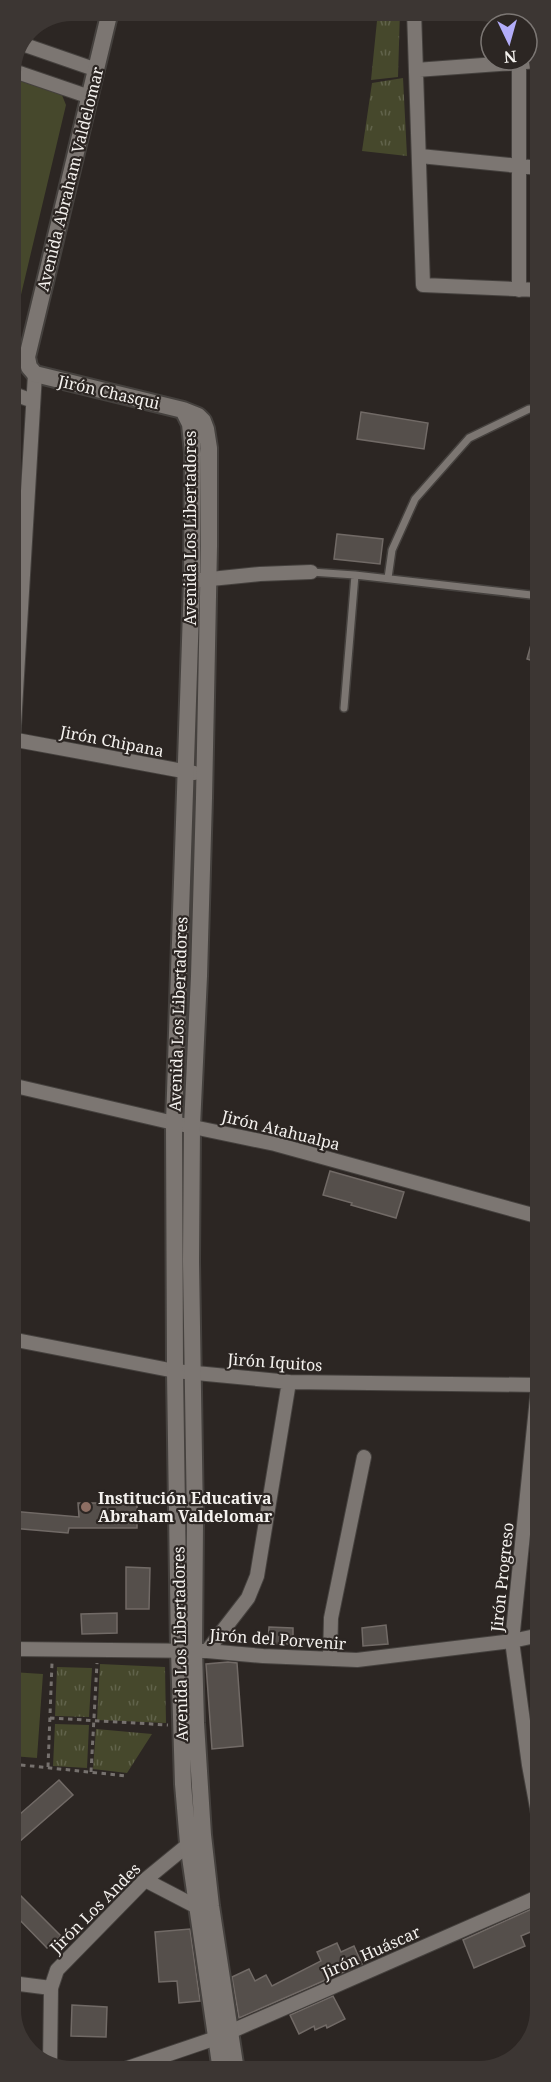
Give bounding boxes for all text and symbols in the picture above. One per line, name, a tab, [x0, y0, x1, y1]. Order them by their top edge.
north arrow	[479, 12, 539, 72]
text: N	[503, 45, 518, 68]
street label: Avenida Abraham Valdelomar	[31, 64, 109, 293]
street label: Jirón Chasqui	[55, 369, 162, 414]
street label: Avenida Los Libertadores	[179, 430, 201, 626]
street label: Jirón Chipana	[57, 720, 166, 762]
street label: Avenida Los Libertadores	[164, 916, 192, 1112]
street label: Jirón Atahualpa	[219, 1104, 342, 1155]
street label: Jirón Iquitos	[226, 1348, 323, 1376]
place label: Institución Educativa Abraham Valdelomar	[98, 1487, 273, 1527]
marker: Institución Educativa Abraham Valdelomar	[79, 1500, 93, 1514]
street label: Jirón Progreso	[485, 1521, 519, 1634]
street label: Avenida Los Libertadores	[167, 1546, 193, 1742]
street label: Jirón del Porvenir	[208, 1623, 347, 1655]
street label: Jirón Los Andes	[44, 1858, 145, 1959]
street label: Jirón Huáscar	[317, 1920, 424, 1984]

